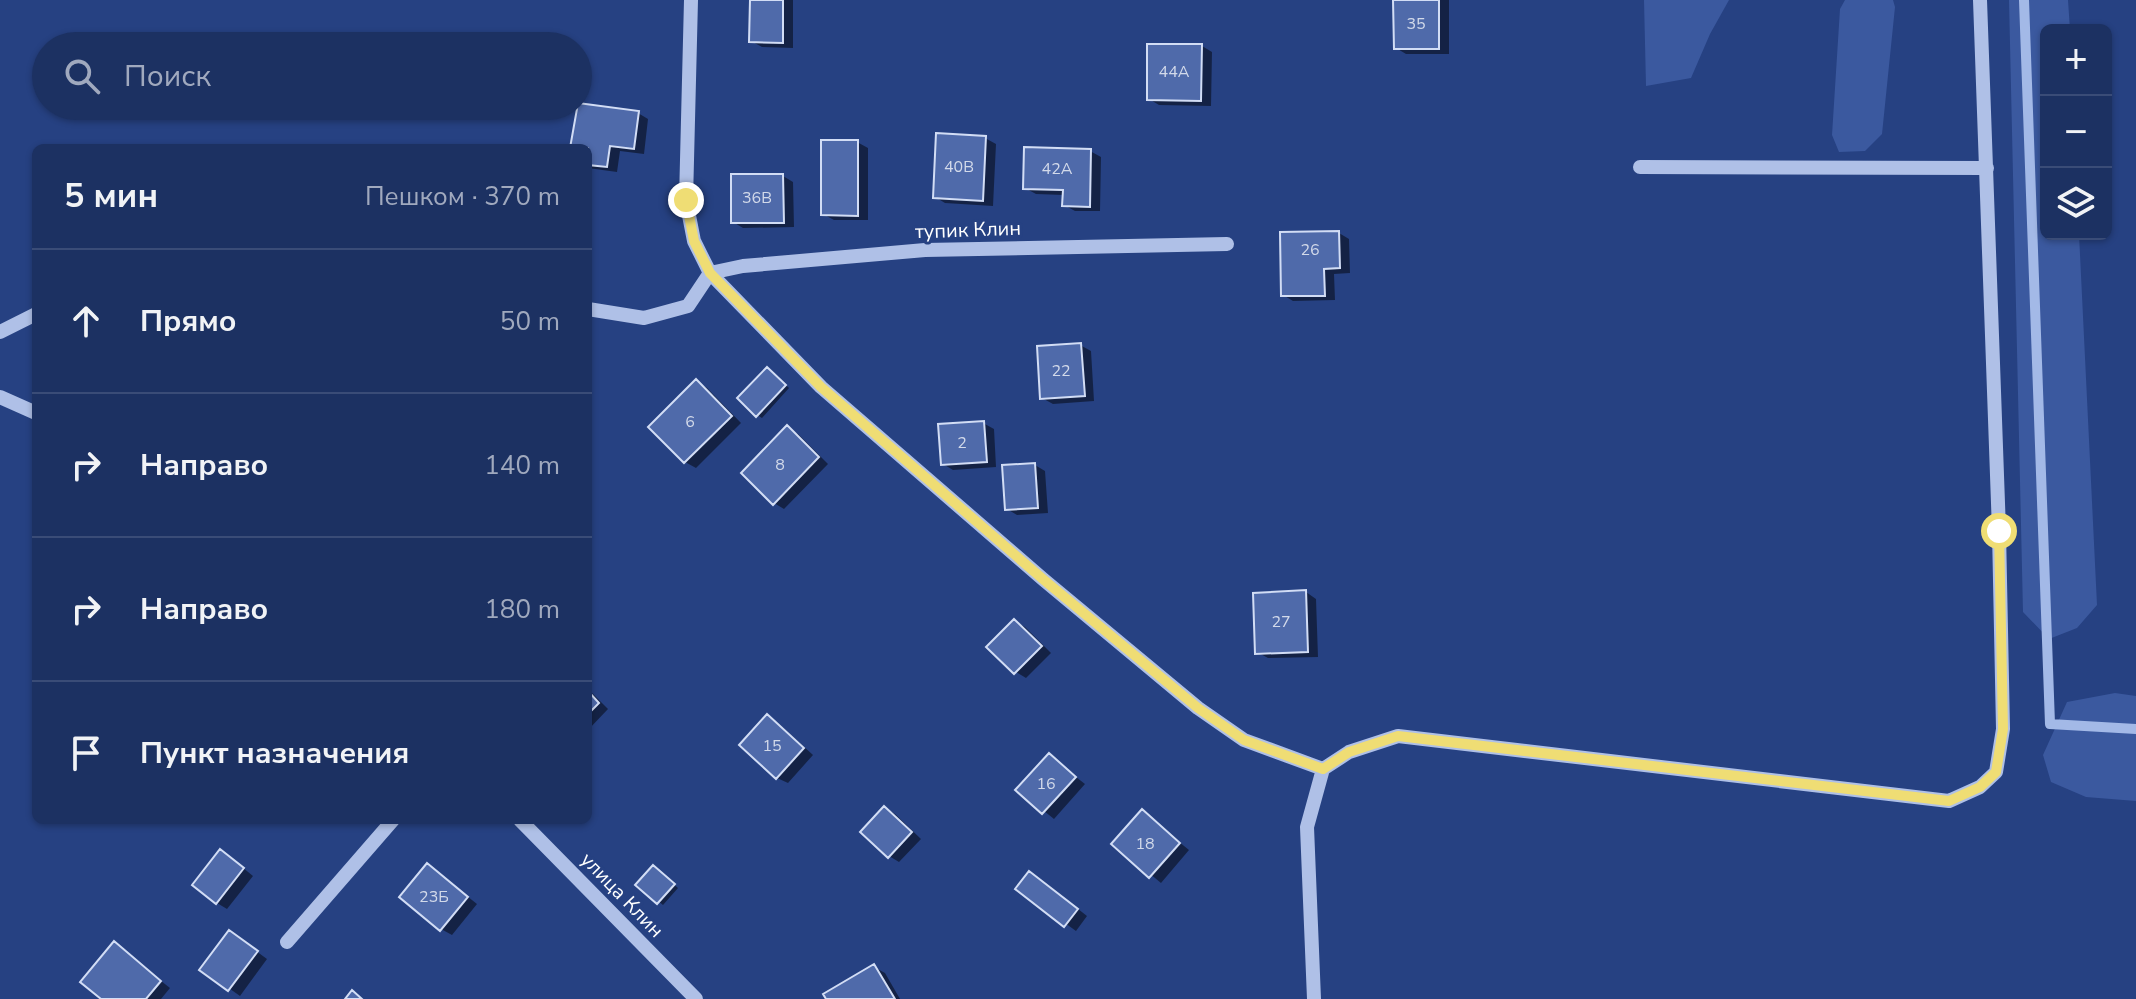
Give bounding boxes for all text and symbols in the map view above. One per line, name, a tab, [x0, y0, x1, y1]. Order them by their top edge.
house number: 35	[1406, 13, 1426, 35]
map controls	[2040, 24, 2112, 240]
button: +	[2040, 24, 2112, 96]
search box	[32, 32, 592, 120]
icon: search	[60, 54, 104, 98]
text: Поиск	[124, 56, 211, 97]
house number: 44А	[1159, 61, 1190, 83]
button: −	[2040, 96, 2112, 168]
house number: 40В	[944, 156, 974, 178]
house number: 42А	[1042, 158, 1073, 180]
button: layers	[2040, 168, 2112, 240]
text: 5 мин	[64, 173, 158, 219]
text: Пешком · 370 m	[365, 179, 560, 214]
route end	[668, 182, 704, 218]
house number: 36В	[742, 187, 772, 209]
street label: тупик Клин	[914, 215, 1022, 245]
house number: 26	[1300, 239, 1320, 261]
icon: ahead	[64, 299, 108, 343]
text: Прямо	[140, 301, 237, 342]
text: 50 m	[500, 304, 560, 339]
house number: 22	[1051, 360, 1071, 382]
house number: 6	[685, 411, 695, 433]
house number: 2	[957, 432, 967, 454]
icon: right	[64, 443, 108, 487]
text: Направо	[140, 445, 268, 486]
text: 140 m	[484, 448, 560, 483]
house number: 8	[775, 454, 785, 476]
route start	[1981, 513, 2017, 549]
icon: right	[64, 587, 108, 631]
text: Направо	[140, 589, 268, 630]
text: 180 m	[484, 592, 560, 627]
house number: 27	[1271, 611, 1291, 633]
icon: arrive	[64, 731, 108, 775]
text: Пункт назначения	[140, 733, 409, 774]
house number: 15	[762, 735, 782, 757]
house number: 16	[1036, 773, 1056, 795]
house number: 18	[1135, 833, 1155, 855]
street label: улица Клин	[575, 847, 669, 943]
house number: 23Б	[419, 886, 449, 908]

